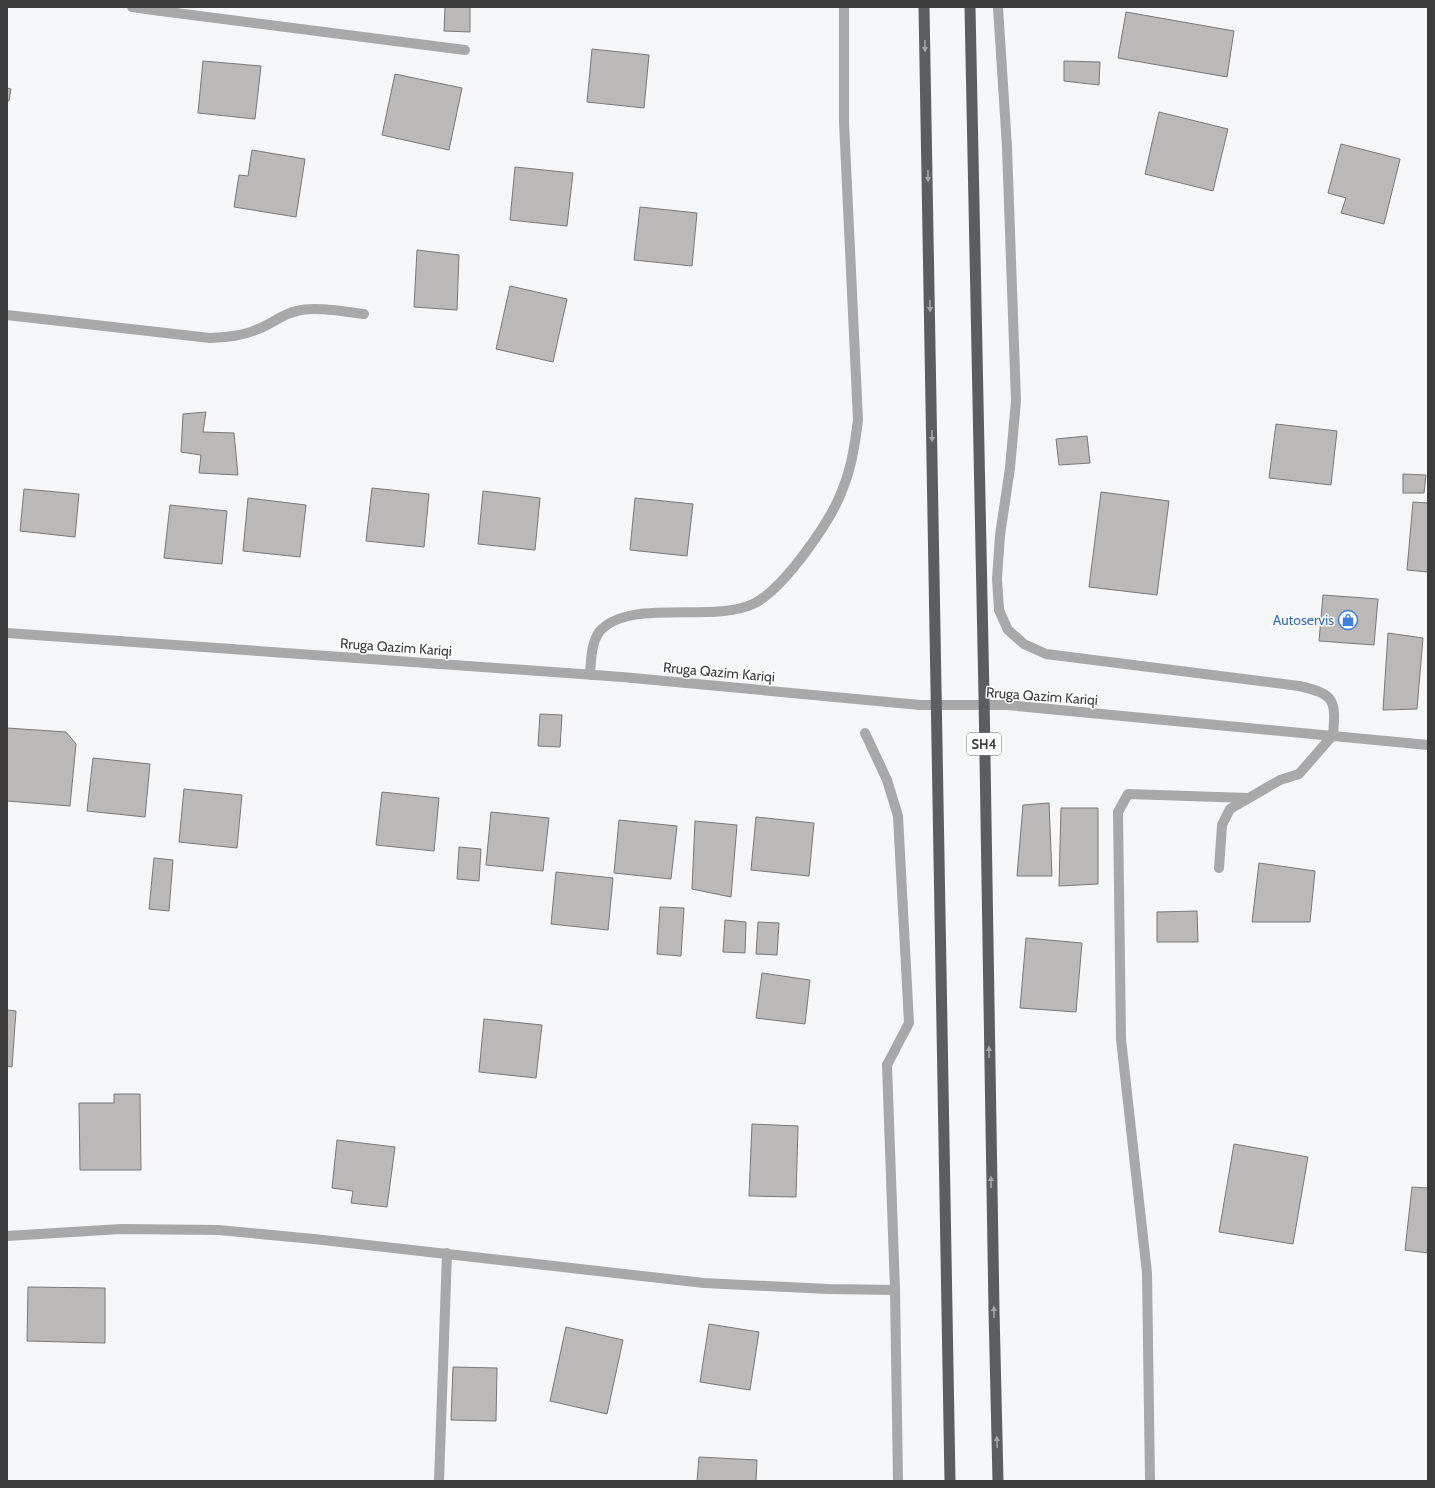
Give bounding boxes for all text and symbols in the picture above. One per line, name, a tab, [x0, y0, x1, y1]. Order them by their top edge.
one-way arrow	[922, 40, 928, 53]
one-way arrow	[924, 170, 931, 182]
one-way arrow	[927, 300, 933, 313]
one-way arrow	[929, 430, 935, 443]
shop icon: Autoservis	[1337, 609, 1359, 631]
place label: Autoservis	[1273, 611, 1334, 629]
street label: Rruga Qazim Kariqi	[339, 634, 453, 660]
street label: Rruga Qazim Kariqi	[662, 658, 776, 686]
street label: Rruga Qazim Kariqi	[985, 683, 1099, 709]
road number: SH4	[967, 733, 1001, 755]
one-way arrow	[986, 1046, 993, 1058]
one-way arrow	[988, 1176, 995, 1188]
one-way arrow	[990, 1306, 997, 1318]
one-way arrow	[994, 1435, 1000, 1448]

